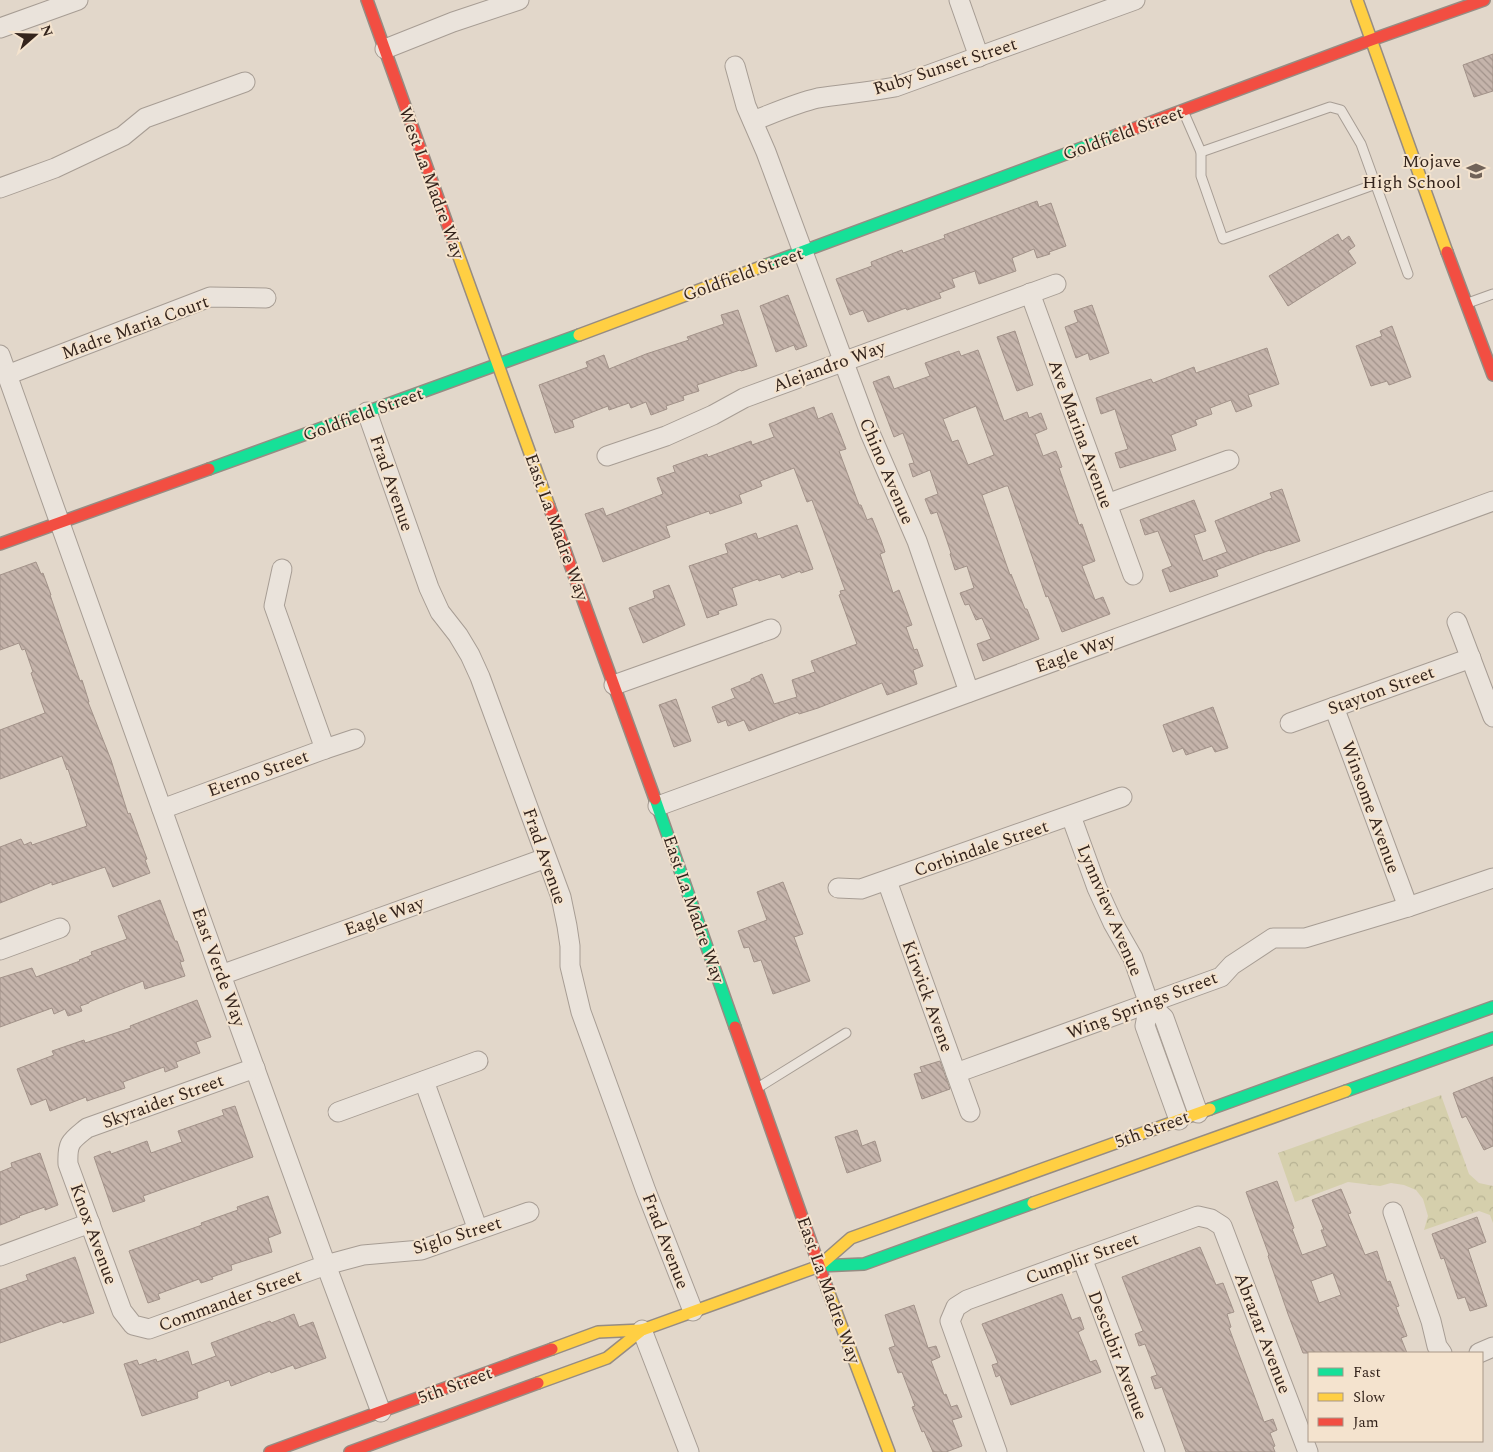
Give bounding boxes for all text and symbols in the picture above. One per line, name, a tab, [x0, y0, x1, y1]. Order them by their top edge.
north arrow	[10, 10, 60, 60]
text: N	[35, 22, 59, 40]
street label: Ruby Sunset Street	[870, 30, 1021, 102]
street label: Goldfield Street	[1059, 99, 1187, 168]
street label: West La Madre Way	[391, 103, 472, 264]
place label: Mojave High School	[1362, 148, 1461, 196]
school or university icon: Mojave High School	[1465, 160, 1487, 182]
street label: Goldfield Street	[679, 240, 807, 309]
street label: Madre Maria Court	[58, 288, 213, 367]
street label: Alejandro Way	[769, 333, 891, 399]
street label: Ave Marina Avenue	[1041, 356, 1120, 512]
street label: Goldfield Street	[299, 380, 427, 449]
street label: Chino Avenue	[852, 414, 921, 529]
street label: Frad Avenue	[362, 431, 421, 535]
street label: East La Madre Way	[517, 450, 596, 606]
street label: Eagle Way	[1031, 626, 1120, 680]
street label: Stayton Street	[1324, 659, 1438, 722]
street label: Winsome Avenue	[1334, 737, 1407, 877]
street label: Eterno Street	[204, 743, 313, 804]
street label: Frad Avenue	[515, 804, 574, 908]
street label: Corbindale Street	[910, 813, 1052, 884]
street label: East La Madre Way	[656, 832, 732, 988]
street label: Lynnview Avenue	[1070, 840, 1150, 980]
street label: Eagle Way	[340, 889, 429, 943]
street label: East Verde Way	[184, 904, 253, 1032]
street label: Kirwick Avene	[895, 936, 960, 1056]
street label: Wing Springs Street	[1063, 964, 1222, 1047]
street label: Skyraider Street	[99, 1067, 228, 1136]
street label: 5th Street	[1111, 1104, 1193, 1155]
street label: Knox Avenue	[63, 1180, 124, 1289]
street label: Frad Avenue	[635, 1189, 696, 1293]
street label: Siglo Street	[409, 1209, 505, 1262]
street label: East La Madre Way	[789, 1213, 868, 1369]
street label: Cumplir Street	[1022, 1225, 1143, 1291]
street label: Commander Street	[155, 1262, 306, 1339]
street label: Abrazar Avenue	[1227, 1269, 1298, 1398]
street label: Descubir Avenue	[1081, 1287, 1154, 1423]
legend	[1308, 1352, 1483, 1442]
street label: 5th Street	[414, 1360, 496, 1411]
text: Fast	[1353, 1361, 1381, 1384]
text: Slow	[1353, 1386, 1385, 1409]
text: Jam	[1353, 1411, 1379, 1434]

